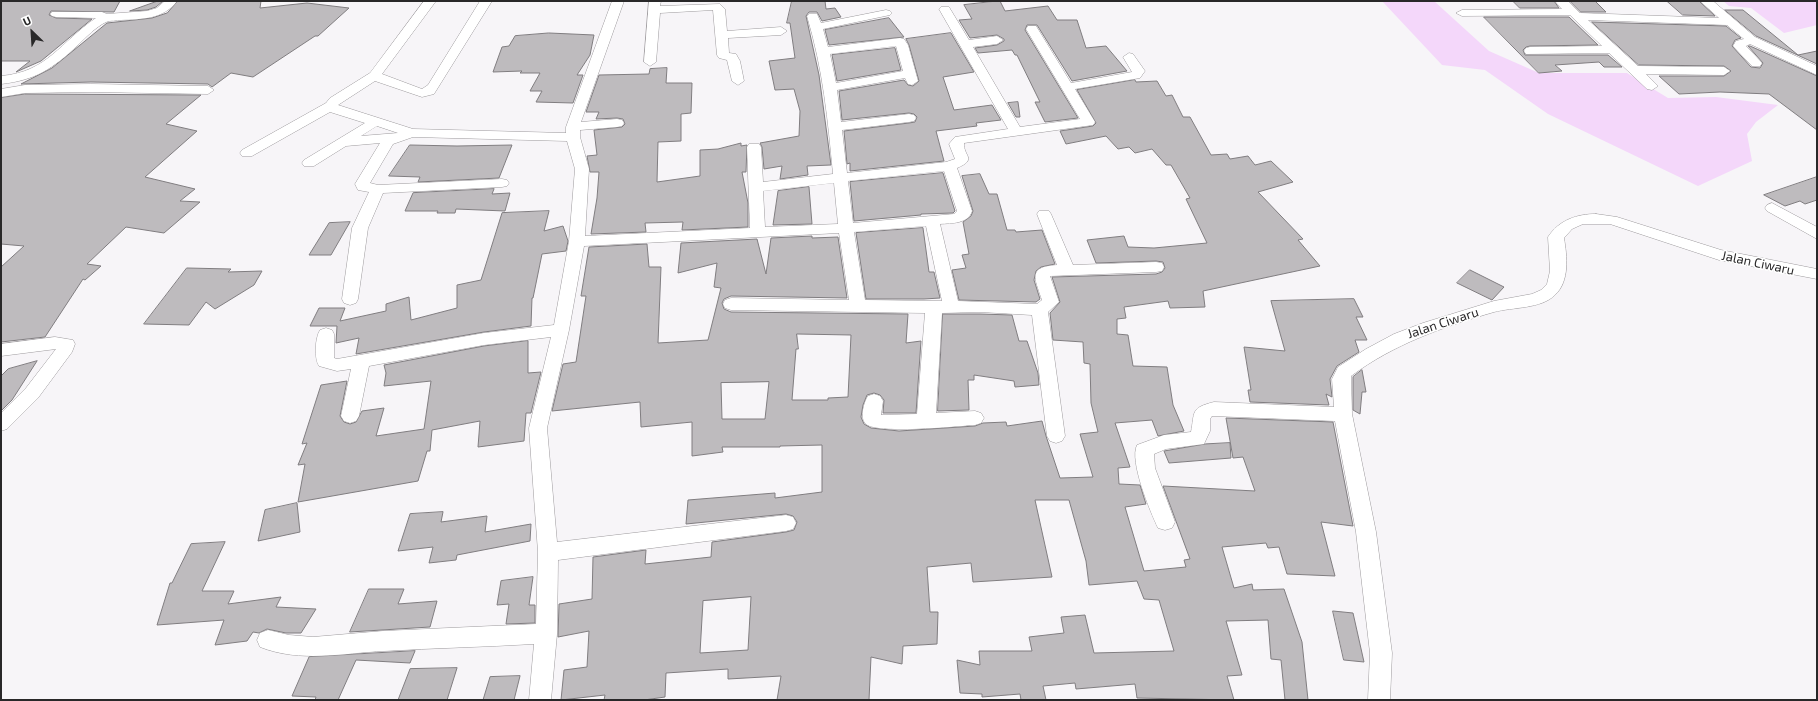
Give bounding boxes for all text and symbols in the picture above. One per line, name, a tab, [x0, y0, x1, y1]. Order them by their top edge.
north arrow	[12, 12, 52, 52]
text: U	[21, 13, 33, 28]
street label: Jalan Ciwaru	[1720, 248, 1796, 278]
street label: Jalan Ciwaru	[1405, 304, 1481, 342]

